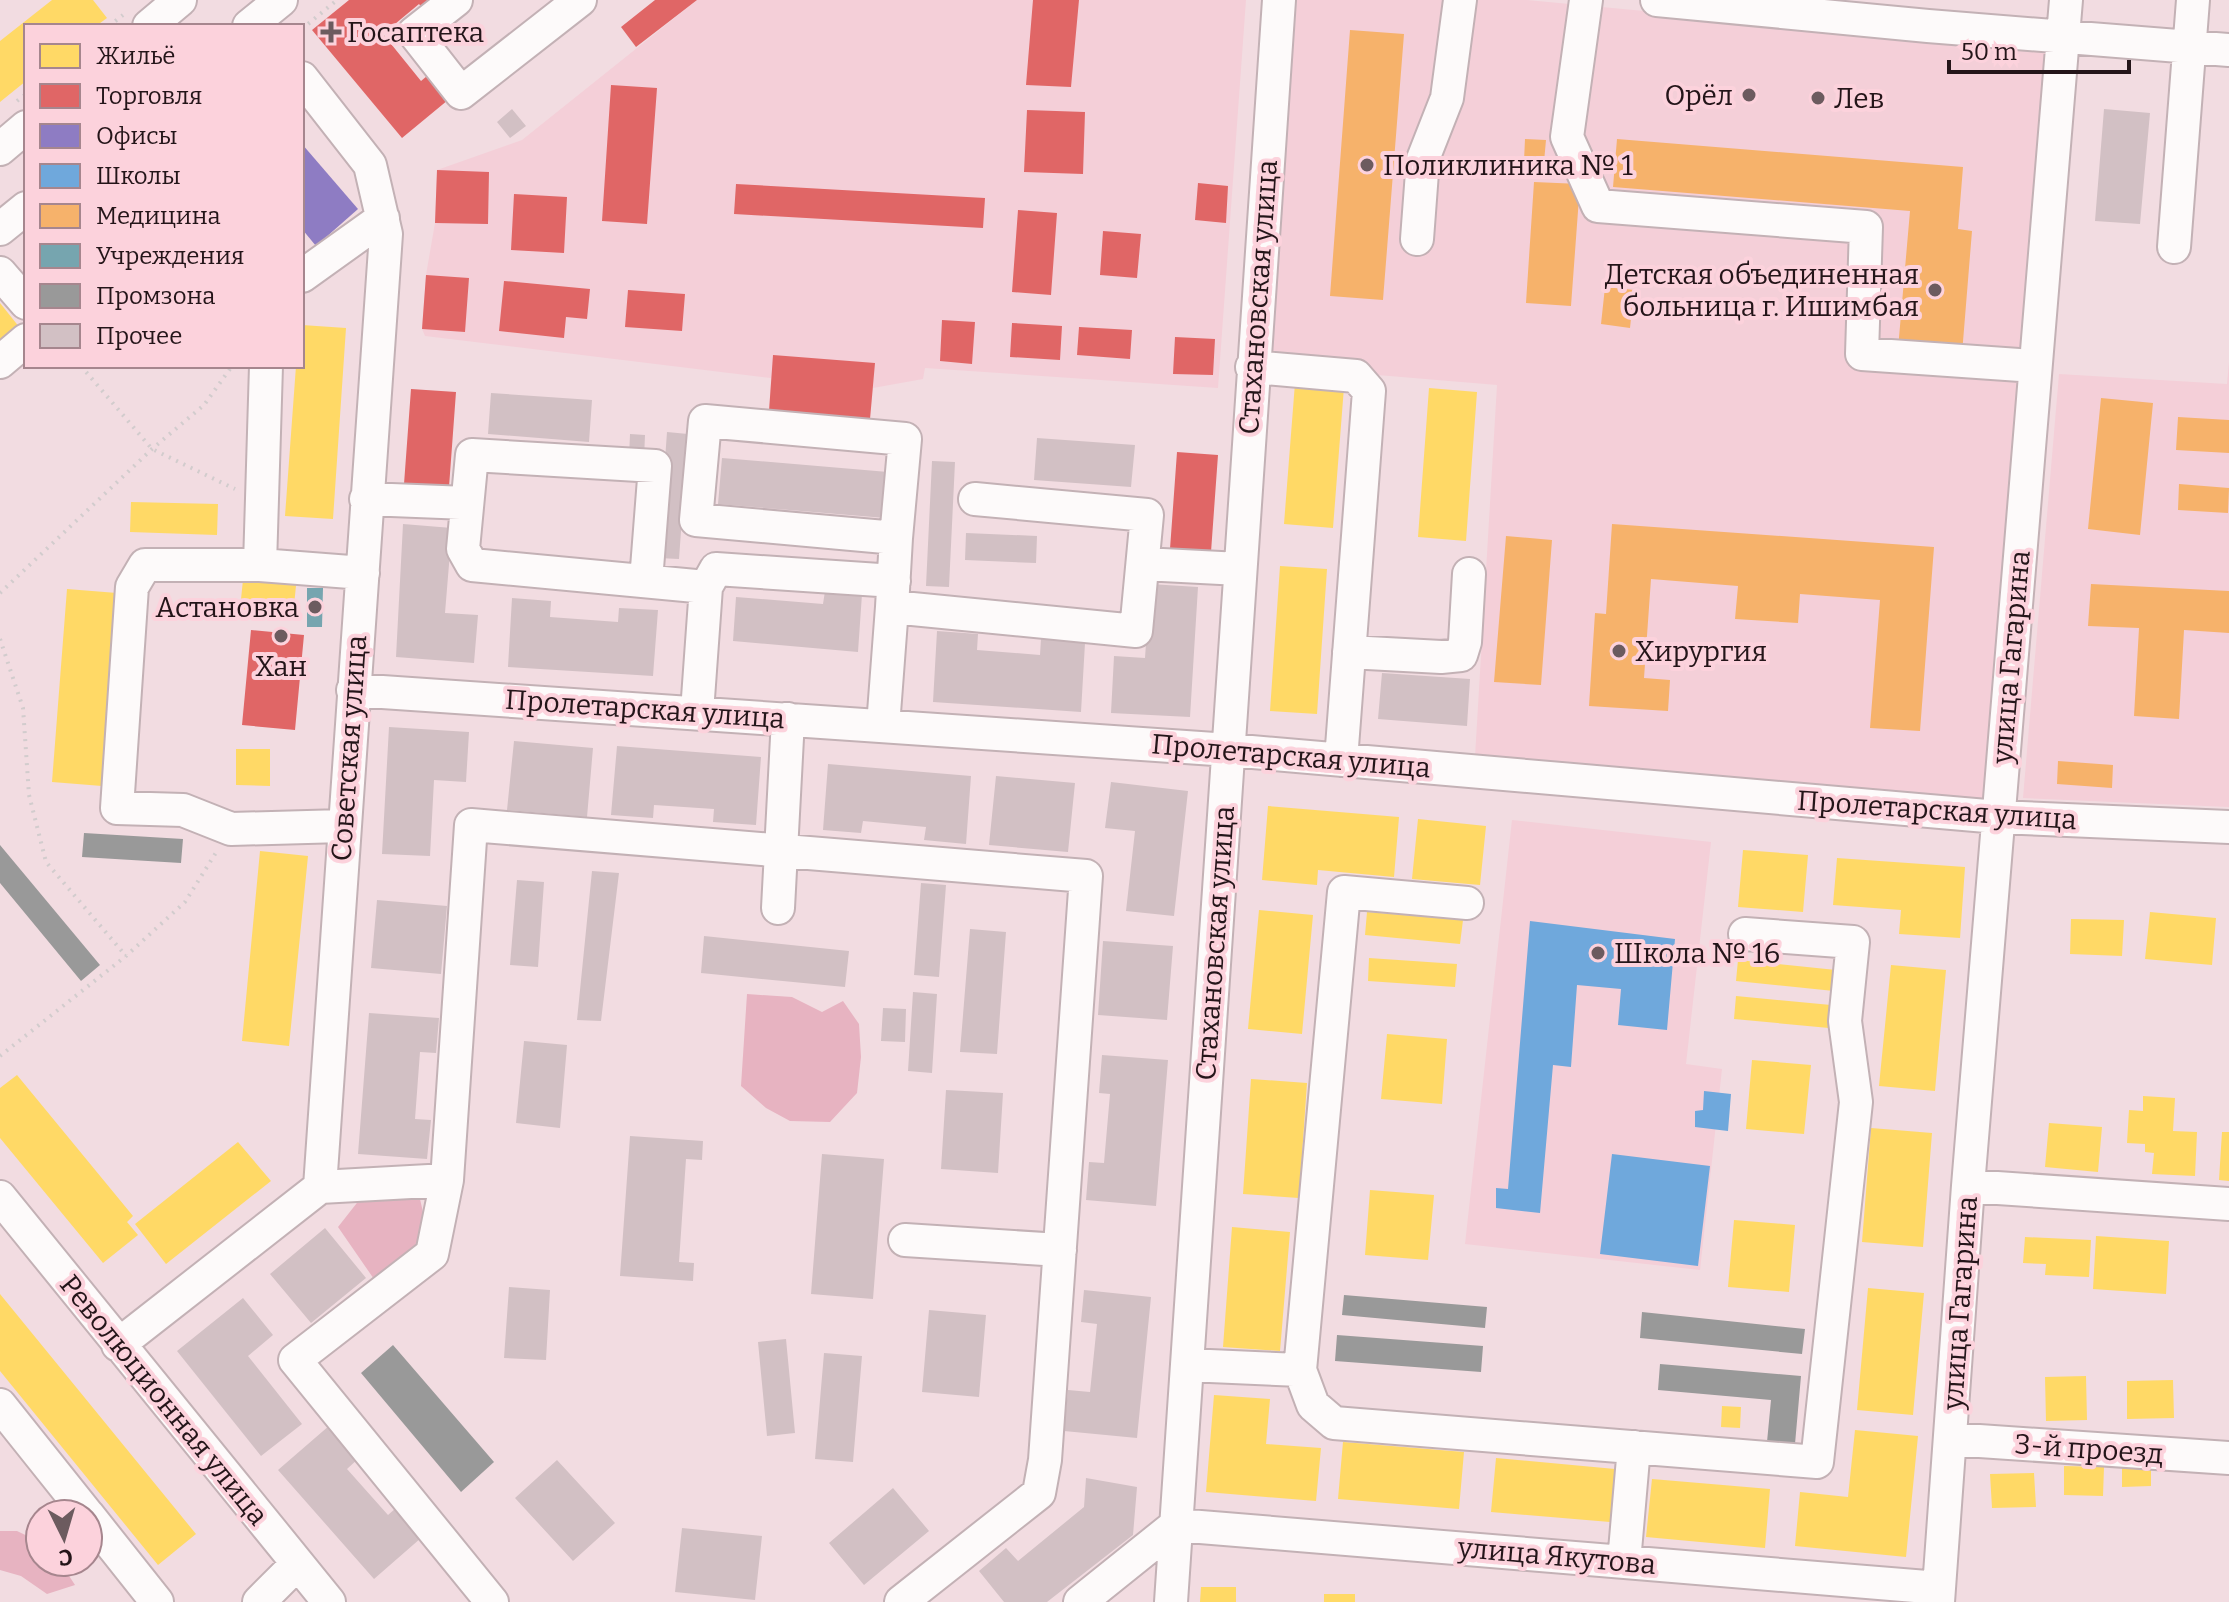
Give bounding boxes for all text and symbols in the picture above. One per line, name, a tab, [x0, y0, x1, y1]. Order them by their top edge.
place label: Госаптека	[347, 16, 484, 49]
marker: Госаптека	[322, 23, 340, 41]
legend	[24, 24, 304, 368]
scale bar	[1949, 24, 2129, 74]
text: 50 m	[1961, 38, 2017, 66]
text: Жильё	[96, 42, 175, 70]
place label: Орёл	[1665, 79, 1733, 112]
text: Торговля	[96, 82, 202, 110]
place label: Лев	[1834, 82, 1884, 115]
marker: Орёл	[1740, 86, 1758, 104]
marker: Лев	[1809, 89, 1827, 107]
text: Офисы	[96, 122, 177, 150]
place label: Поликлиника № 1	[1383, 149, 1633, 182]
marker: Поликлиника № 1	[1358, 156, 1376, 174]
street label: Стахановская улица	[1232, 159, 1284, 435]
text: Школы	[96, 162, 181, 190]
text: Медицина	[96, 202, 221, 230]
text: Учреждения	[96, 242, 244, 270]
place label: Детская объединенная больница г. Ишимбая	[1605, 258, 1919, 323]
marker: Детская объединенная больница г. Ишимбая	[1926, 281, 1944, 299]
text: Промзона	[96, 282, 215, 310]
text: Прочее	[96, 322, 182, 350]
street label: улица Гагарина	[1985, 549, 2037, 766]
place label: Астановка	[156, 591, 299, 624]
marker: Астановка	[306, 598, 324, 616]
marker: Хан	[272, 627, 290, 645]
street label: Советская улица	[325, 634, 373, 862]
place label: Хирургия	[1635, 635, 1767, 668]
marker: Хирургия	[1610, 642, 1628, 660]
place label: Хан	[255, 650, 307, 683]
street label: Пролетарская улица	[504, 683, 786, 735]
street label: Пролетарская улица	[1150, 727, 1432, 785]
street label: Пролетарская улица	[1796, 784, 2078, 836]
street label: Стахановская улица	[1189, 805, 1241, 1081]
place label: Школа № 16	[1614, 937, 1780, 970]
marker: Школа № 16	[1589, 944, 1607, 962]
street label: улица Гагарина	[1936, 1195, 1984, 1412]
street label: Революционная улица	[53, 1268, 275, 1532]
street label: 3-й проезд	[2013, 1427, 2165, 1471]
north arrow	[24, 1498, 104, 1578]
street label: улица Якутова	[1456, 1531, 1657, 1581]
text: С	[58, 1543, 74, 1571]

